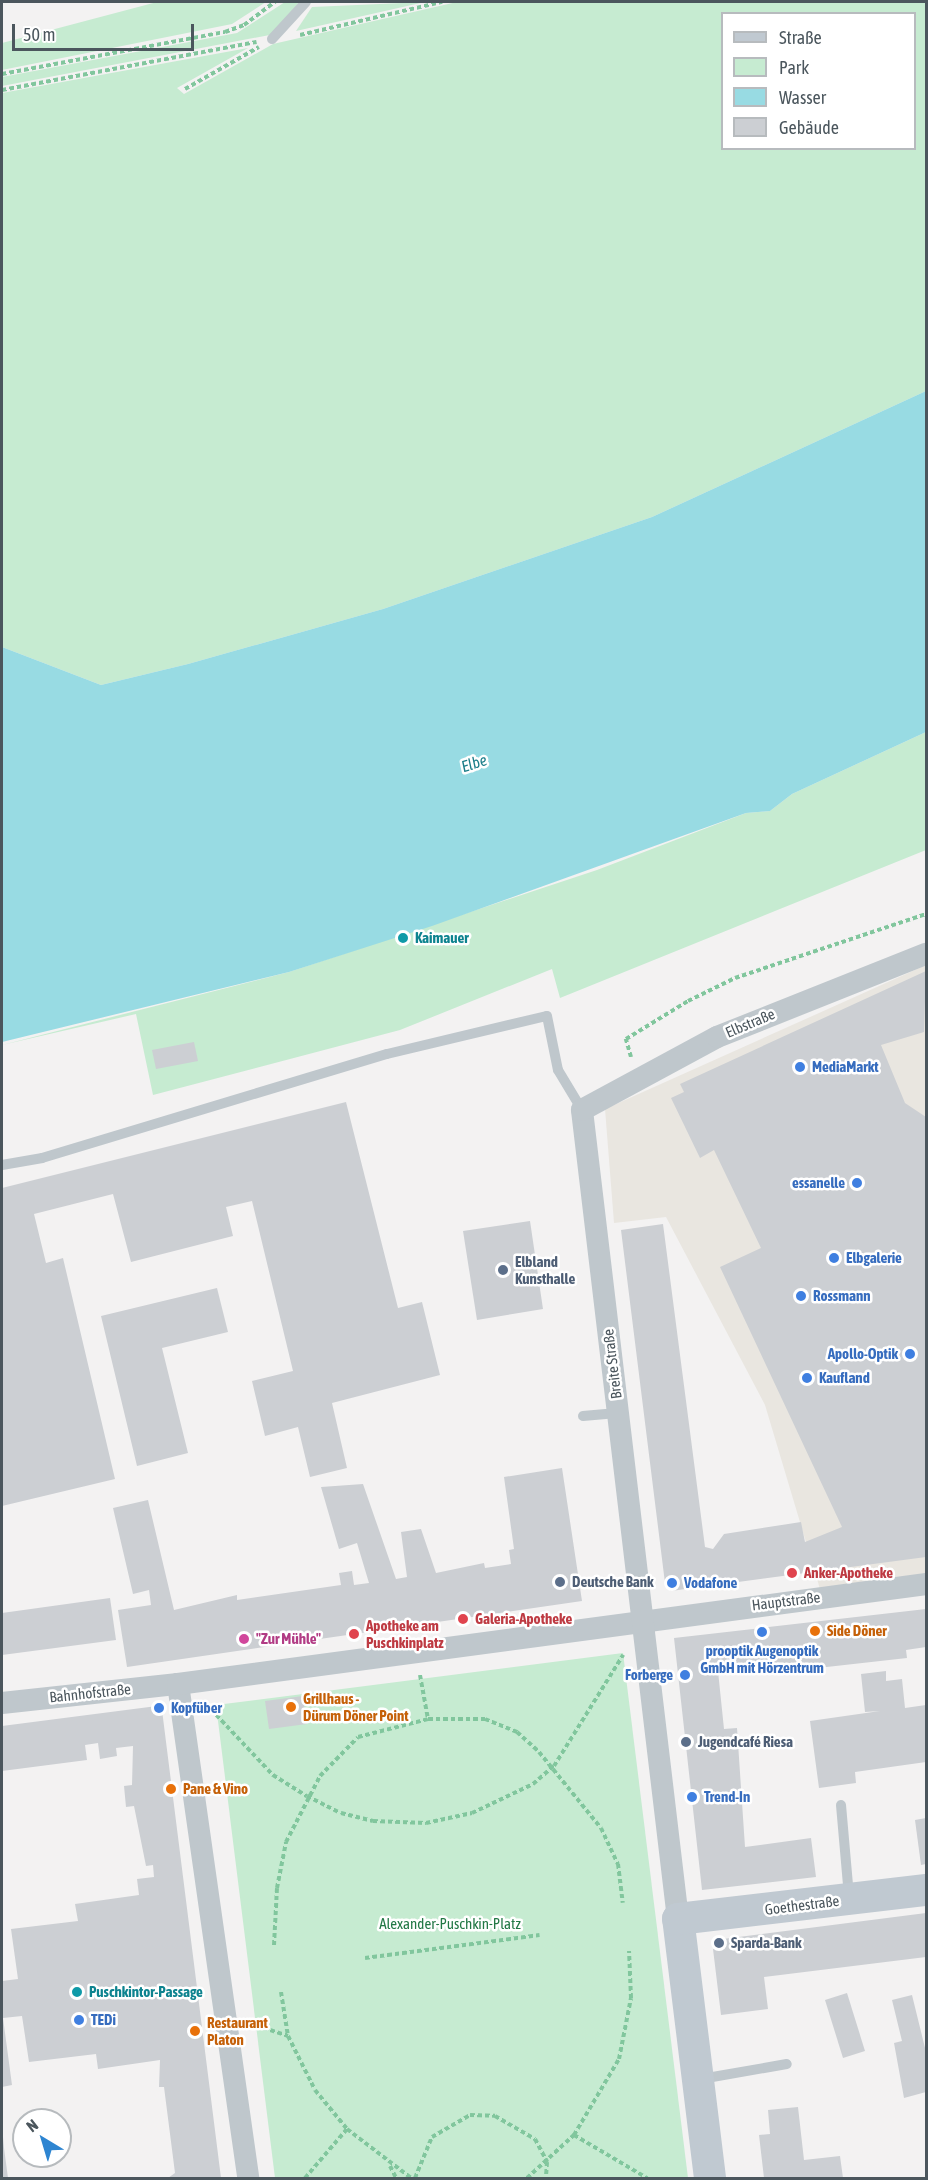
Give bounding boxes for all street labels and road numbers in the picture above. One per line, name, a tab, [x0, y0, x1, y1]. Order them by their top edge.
street label: Elbstraße	[723, 1005, 777, 1041]
street label: Breite Straße	[599, 1328, 625, 1400]
street label: Hauptstraße	[751, 1588, 821, 1614]
street label: Bahnhofstraße	[48, 1680, 132, 1706]
street label: Goethestraße	[764, 1892, 840, 1918]

